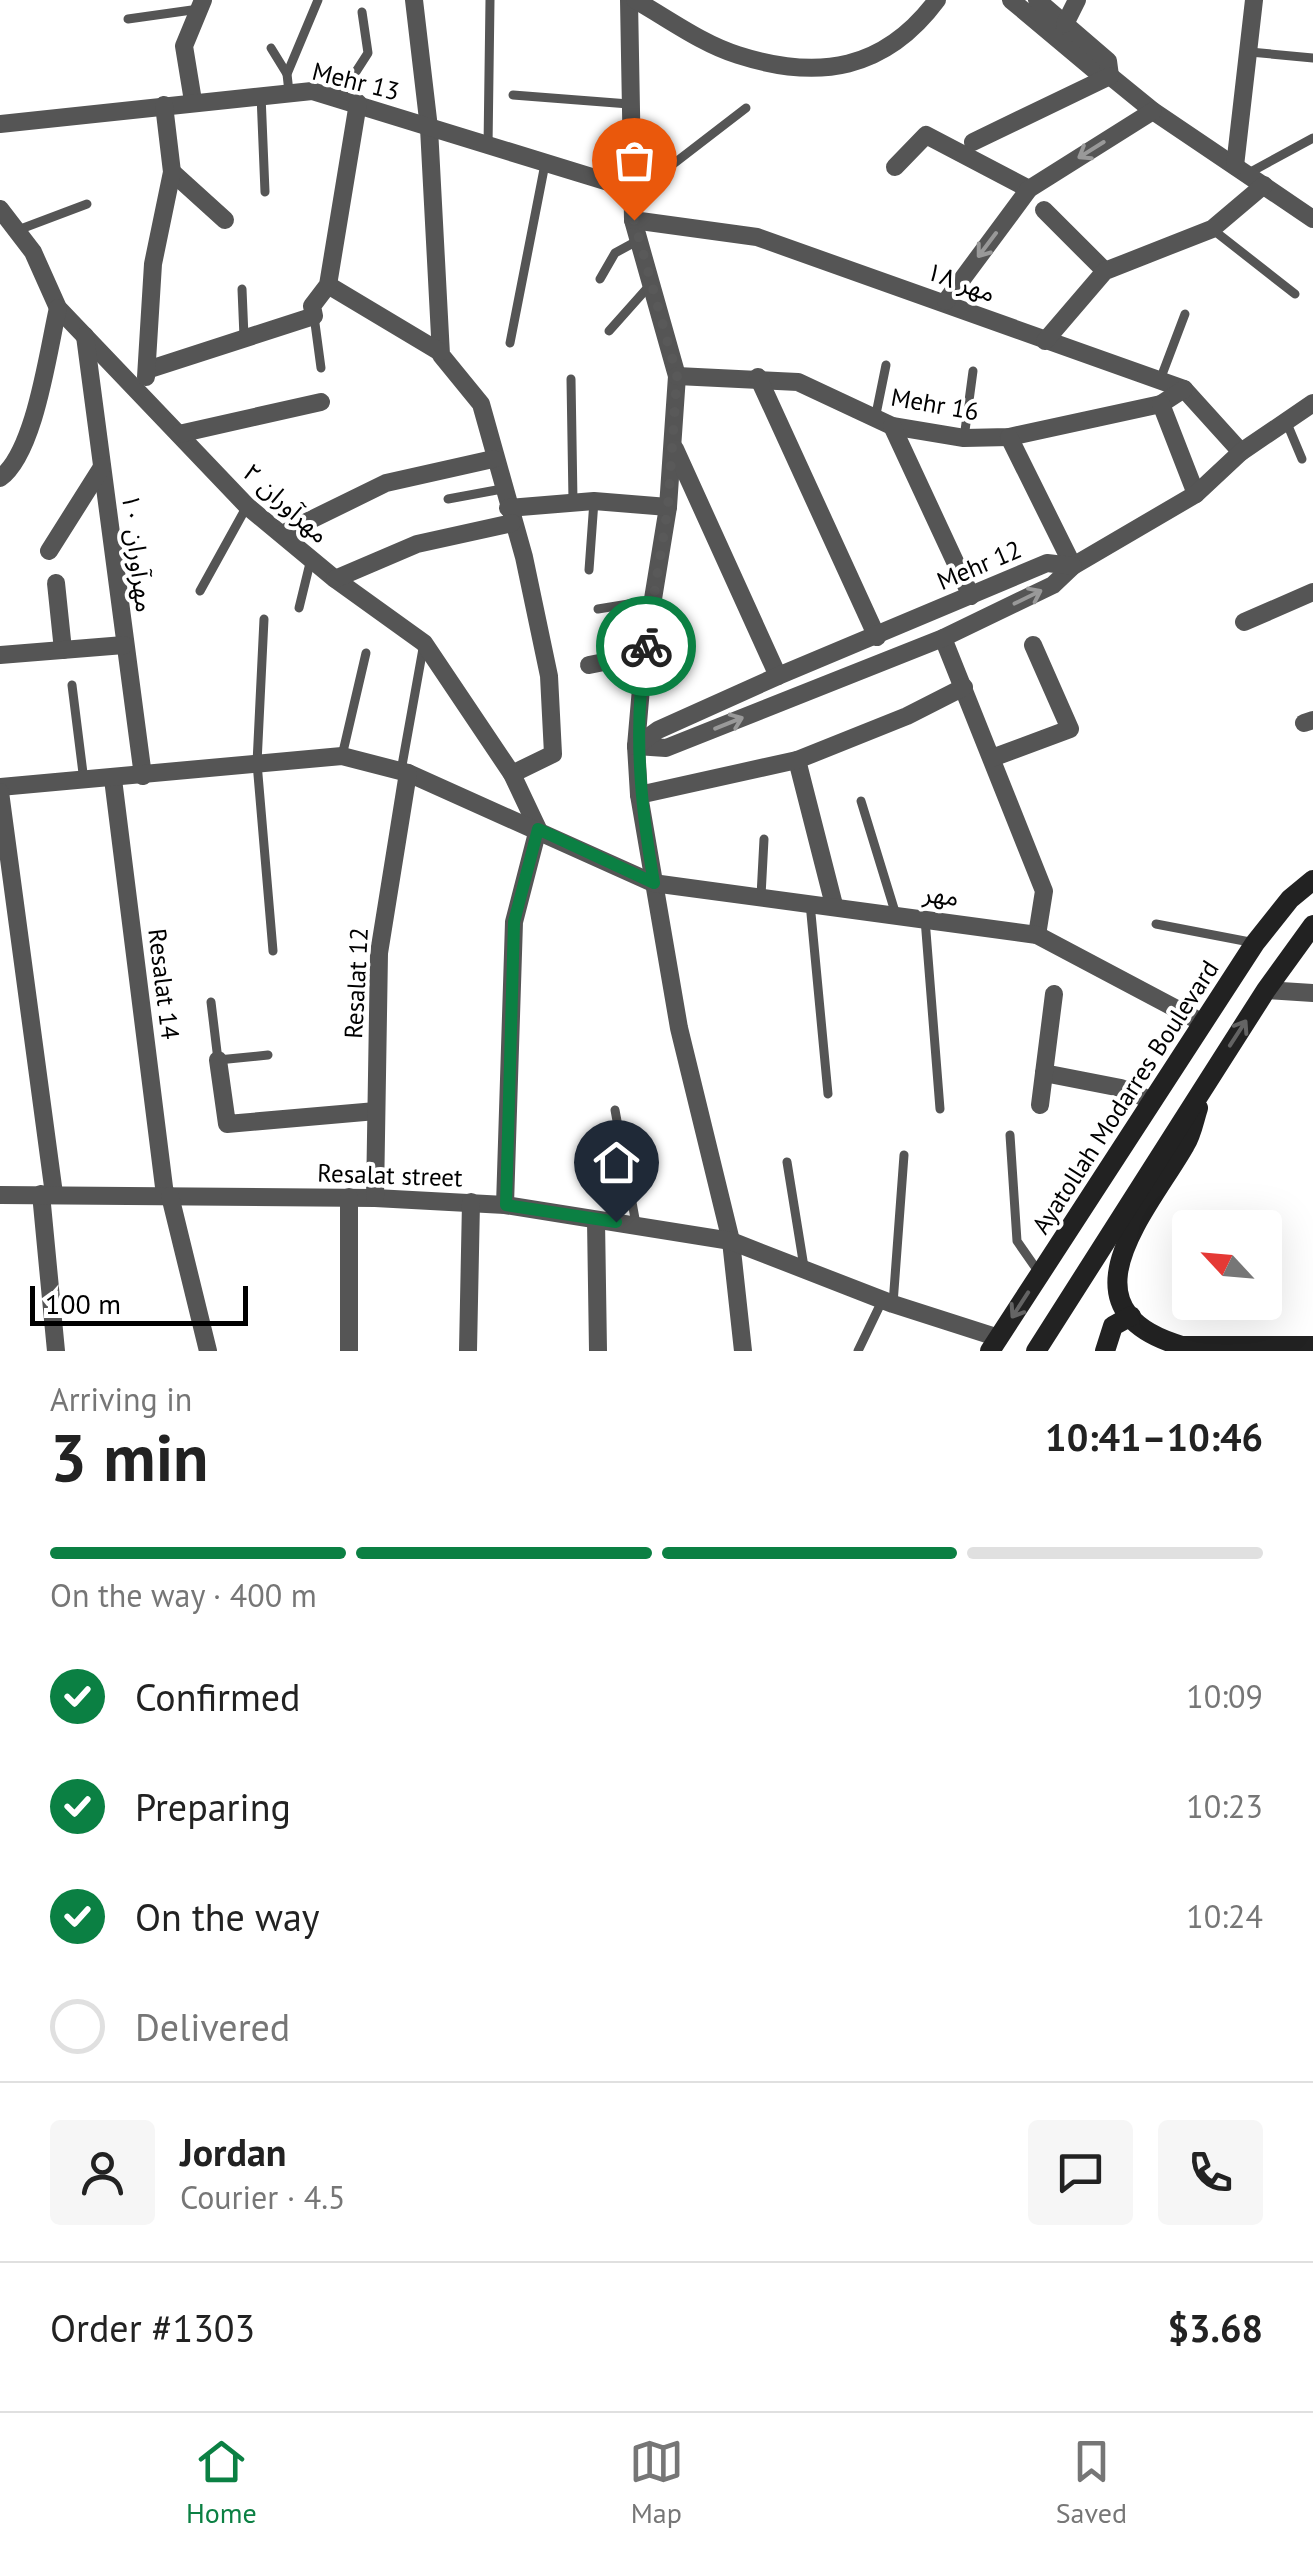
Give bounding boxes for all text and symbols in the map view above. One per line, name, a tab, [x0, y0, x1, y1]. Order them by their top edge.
street label: Mehr 13	[309, 55, 403, 107]
pin	[592, 118, 677, 221]
icon: bag	[607, 133, 662, 188]
one-way arrow	[1077, 140, 1106, 161]
one-way arrow	[977, 231, 998, 258]
street label: مهر ۱۸	[922, 255, 1000, 309]
street label: Mehr 16	[889, 381, 981, 427]
street label: مهرآوران ۲	[236, 456, 336, 550]
street label: مهرآوران ۱۰	[115, 492, 161, 614]
street label: Mehr 12	[932, 533, 1026, 597]
one-way arrow	[1012, 587, 1042, 606]
courier	[596, 596, 696, 696]
icon: bike	[619, 619, 674, 674]
one-way arrow	[713, 713, 743, 731]
street label: مهر	[920, 877, 961, 913]
street label: Resalat 14	[141, 927, 187, 1042]
street label: Resalat 12	[337, 927, 375, 1039]
street label: Ayatollah Modarres Boulevard	[1024, 954, 1226, 1240]
one-way arrow	[1228, 1019, 1249, 1047]
pin	[574, 1120, 659, 1223]
icon: home	[589, 1135, 644, 1190]
street label: Resalat street	[317, 1156, 464, 1194]
north arrow	[1172, 1210, 1282, 1320]
map controls	[1172, 1210, 1282, 1320]
scale bar	[30, 1281, 248, 1326]
text: 100 m	[45, 1285, 121, 1322]
one-way arrow	[1010, 1290, 1031, 1318]
text: Arriving in	[50, 1378, 192, 1420]
text: 10:41–10:46	[1045, 1412, 1263, 1461]
text: 3 min	[50, 1415, 209, 1499]
text: On the way · 400 m	[50, 1574, 317, 1616]
icon: check	[50, 1669, 105, 1724]
text: Confirmed	[135, 1672, 301, 1721]
text: 10:09	[1186, 1675, 1263, 1717]
icon: check	[50, 1779, 105, 1834]
text: Preparing	[135, 1782, 291, 1831]
text: 10:23	[1186, 1785, 1263, 1827]
icon: check	[50, 1889, 105, 1944]
text: On the way	[135, 1892, 320, 1941]
text: 10:24	[1186, 1895, 1263, 1937]
text: Delivered	[135, 2002, 290, 2051]
button: person	[50, 2120, 155, 2225]
button: chat	[1028, 2120, 1133, 2225]
button: phone	[1158, 2120, 1263, 2225]
text: Jordan	[180, 2127, 286, 2176]
text: Courier · 4.5	[180, 2176, 346, 2218]
text: Order #1303	[50, 2303, 255, 2352]
text: $3.68	[1167, 2303, 1263, 2352]
tab: Home	[186, 2434, 257, 2531]
tab: Map	[629, 2434, 684, 2531]
tab: Saved	[1056, 2434, 1127, 2531]

